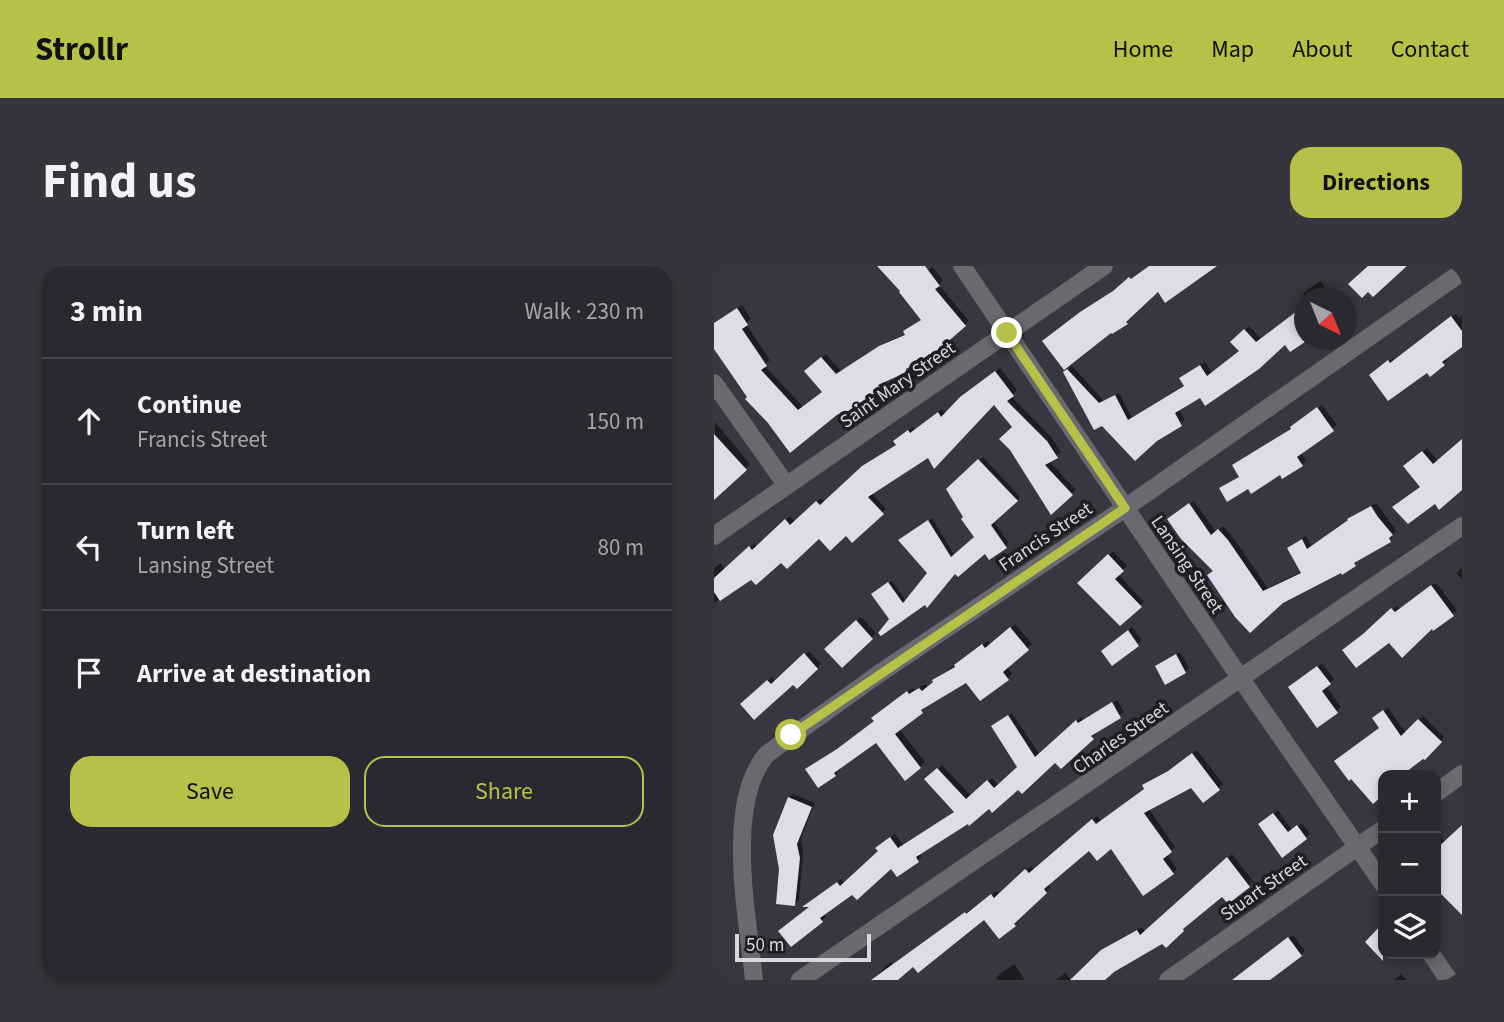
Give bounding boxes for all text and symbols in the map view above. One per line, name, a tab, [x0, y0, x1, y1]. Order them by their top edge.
text: Strollr	[35, 26, 128, 73]
text: Home	[1113, 32, 1173, 67]
text: Map	[1211, 32, 1254, 67]
text: About	[1292, 32, 1353, 67]
text: Contact	[1391, 32, 1469, 67]
text: Find us	[42, 147, 197, 217]
button: Directions	[1290, 147, 1462, 218]
north arrow	[1294, 287, 1357, 350]
text: 3 min	[70, 290, 143, 333]
text: Walk · 230 m	[525, 295, 644, 328]
route end	[991, 317, 1022, 348]
street label: Saint Mary Street	[835, 335, 962, 435]
text: Continue	[137, 386, 242, 423]
icon: ahead	[70, 402, 108, 440]
text: 150 m	[586, 405, 644, 438]
text: Francis Street	[137, 423, 268, 456]
street label: Francis Street	[994, 496, 1099, 579]
street label: Lansing Street	[1144, 510, 1230, 620]
text: Turn left	[137, 512, 234, 549]
icon: left	[70, 528, 108, 566]
text: 80 m	[597, 531, 644, 564]
text: Lansing Street	[137, 549, 274, 582]
icon: arrive	[70, 654, 108, 692]
text: Arrive at destination	[137, 655, 371, 692]
street label: Charles Street	[1068, 695, 1175, 781]
route start	[775, 719, 806, 750]
button: Save	[70, 756, 350, 827]
button: Share	[364, 756, 644, 827]
map controls	[1378, 770, 1441, 959]
button: +	[1378, 770, 1441, 833]
button: −	[1378, 833, 1441, 896]
street label: Stuart Street	[1215, 848, 1313, 928]
button: layers	[1378, 896, 1441, 959]
scale bar	[735, 931, 872, 963]
text: 50 m	[746, 932, 784, 959]

